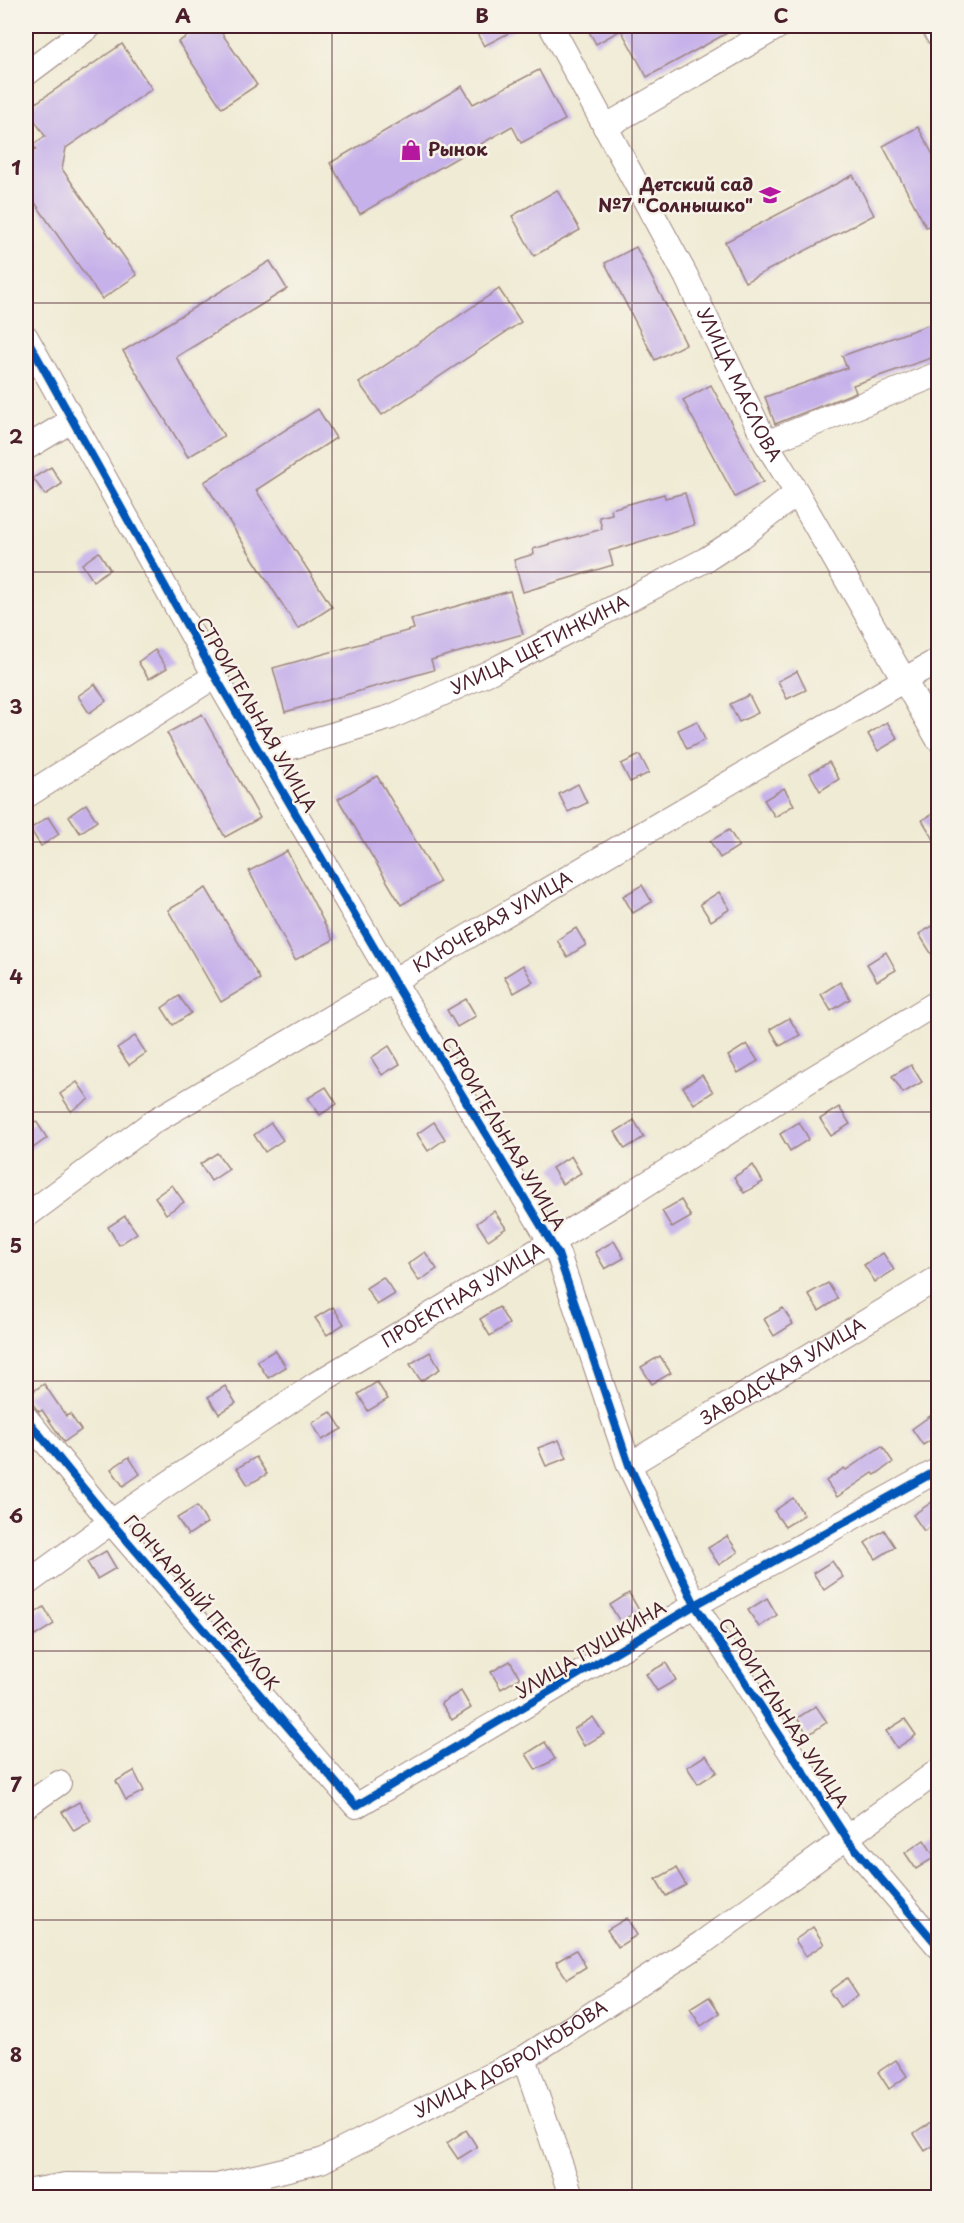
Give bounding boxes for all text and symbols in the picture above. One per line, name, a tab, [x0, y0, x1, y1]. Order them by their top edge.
text: A	[175, 0, 191, 30]
text: B	[475, 0, 489, 30]
text: C	[773, 0, 789, 30]
place label: Рынок	[428, 135, 488, 162]
shop icon: Рынок	[399, 138, 423, 162]
text: 1	[11, 152, 21, 182]
place label: Детский сад №7 "Солнышко"	[598, 170, 753, 218]
school or university icon: Детский сад №7 "Солнышко"	[758, 183, 782, 207]
street label: УЛИЦА МАСЛОВА	[691, 303, 789, 466]
text: 2	[9, 421, 23, 451]
street label: УЛИЦА ЩЕТИНКИНА	[446, 587, 633, 700]
street label: СТРОИТЕЛЬНАЯ УЛИЦА	[190, 612, 325, 817]
text: 3	[9, 691, 23, 721]
street label: КЛЮЧЕВАЯ УЛИЦА	[407, 863, 577, 978]
text: 4	[9, 961, 23, 991]
street label: СТРОИТЕЛЬНАЯ УЛИЦА	[436, 1031, 573, 1235]
text: 5	[10, 1230, 22, 1260]
street label: ПРОЕКТНАЯ УЛИЦА	[376, 1235, 549, 1353]
street label: ЗАВОДСКАЯ УЛИЦА	[695, 1310, 870, 1431]
text: 6	[9, 1500, 23, 1530]
street label: ГОНЧАРНЫЙ ПЕРЕУЛОК	[118, 1508, 286, 1696]
street label: УЛИЦА ПУШКИНА	[510, 1593, 671, 1704]
street label: СТРОИТЕЛЬНАЯ УЛИЦА	[713, 1612, 856, 1813]
text: 7	[10, 1769, 22, 1799]
street label: УЛИЦА ДОБРОЛЮБОВА	[409, 1993, 612, 2124]
text: 8	[10, 2039, 22, 2069]

